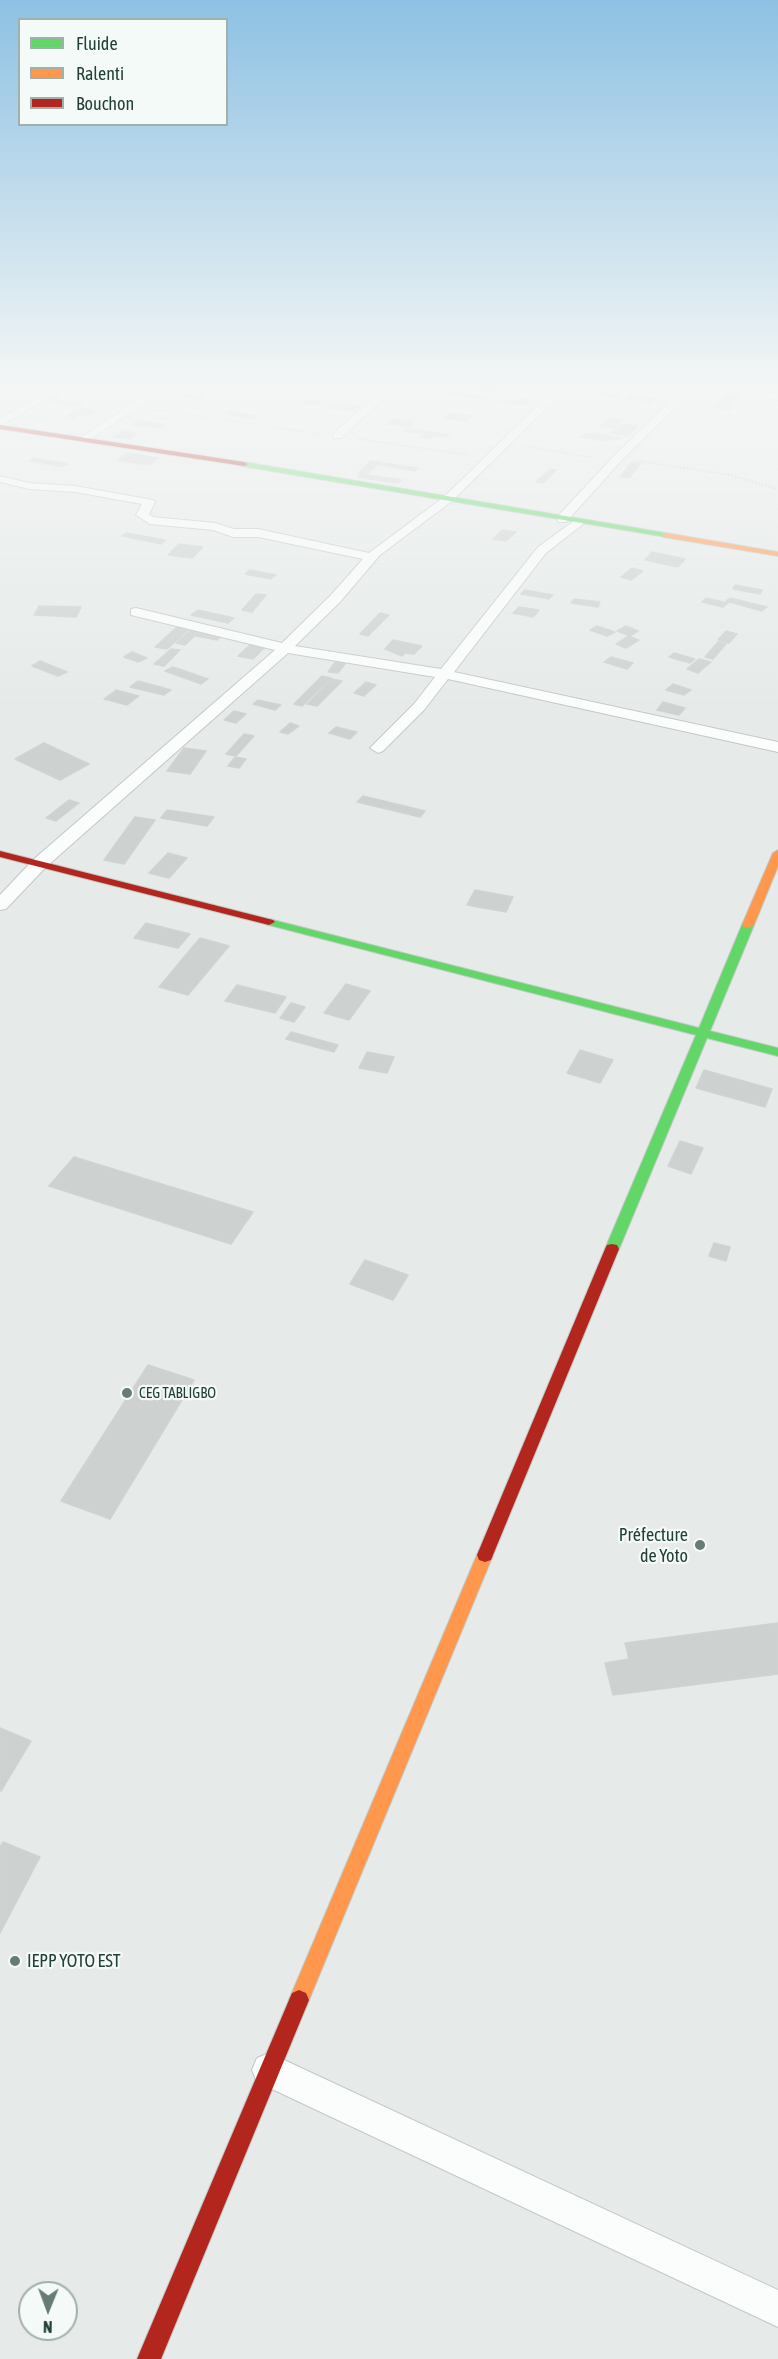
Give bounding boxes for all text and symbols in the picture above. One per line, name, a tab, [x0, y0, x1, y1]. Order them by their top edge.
legend	[18, 18, 228, 126]
text: Fluide	[76, 33, 118, 54]
text: Ralenti	[76, 63, 124, 84]
text: Bouchon	[76, 93, 134, 114]
place label: CEG TABLIGBO	[139, 1384, 216, 1402]
marker: CEG TABLIGBO	[120, 1386, 134, 1400]
place label: Préfecture de Yoto	[619, 1524, 688, 1567]
marker: Préfecture de Yoto	[693, 1538, 707, 1552]
place label: IEPP YOTO EST	[27, 1950, 121, 1972]
marker: IEPP YOTO EST	[8, 1954, 22, 1968]
north arrow	[18, 2281, 78, 2341]
text: N	[43, 2318, 53, 2336]

